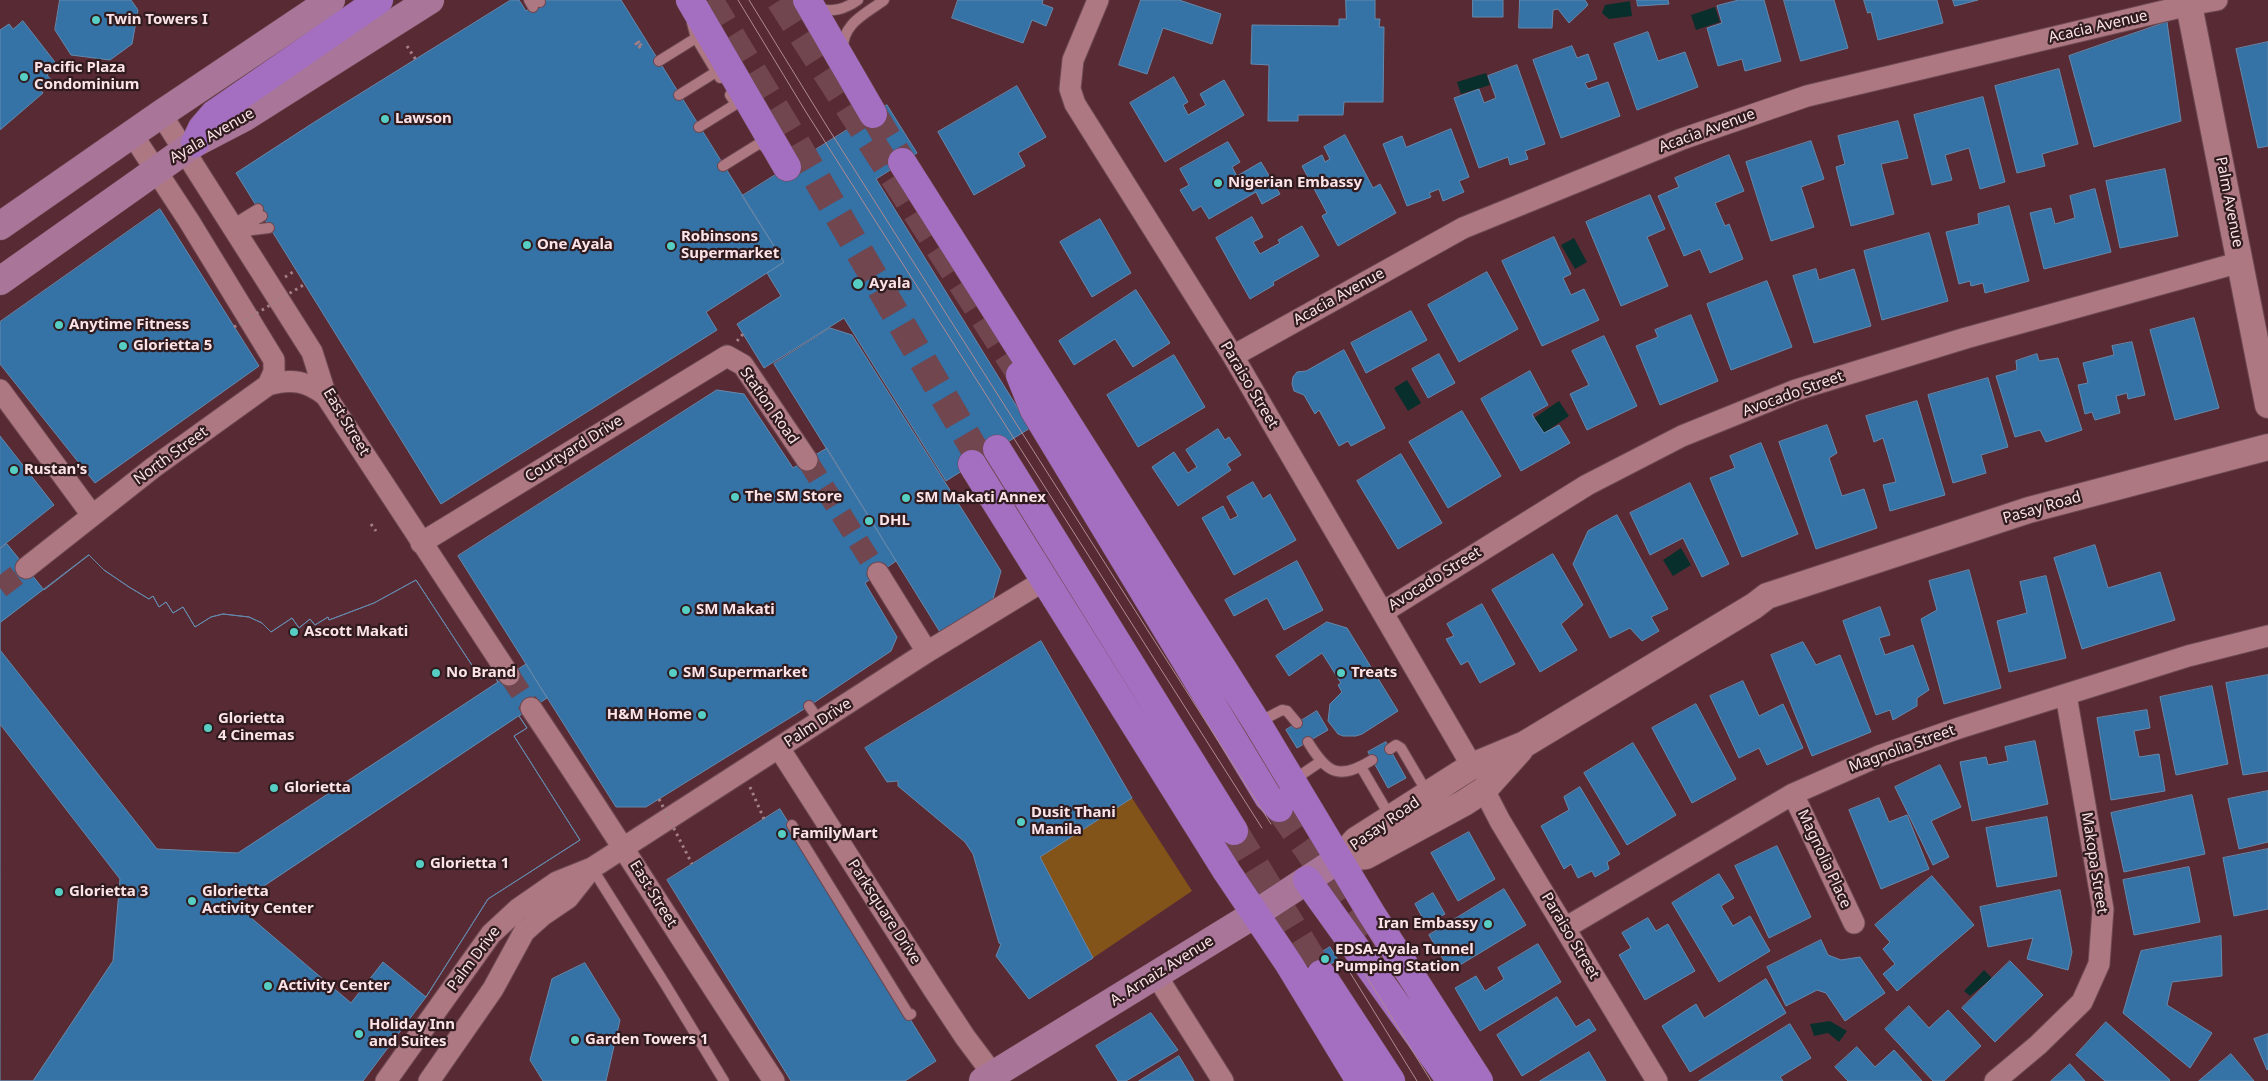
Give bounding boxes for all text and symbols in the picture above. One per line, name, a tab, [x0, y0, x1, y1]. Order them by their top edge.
street label: Acacia Avenue	[2047, 7, 2149, 47]
place label: Twin Towers I	[106, 11, 208, 29]
marker: Twin Towers I	[90, 14, 102, 26]
place label: Pacific Plaza Condominium	[34, 59, 139, 94]
marker: Pacific Plaza Condominium	[18, 71, 30, 83]
street label: Ayala Avenue	[167, 105, 257, 167]
street label: Acacia Avenue	[1656, 105, 1758, 157]
place label: Lawson	[395, 110, 452, 128]
marker: Lawson	[379, 113, 391, 125]
street label: Palm Avenue	[2211, 155, 2247, 249]
place label: Nigerian Embassy	[1228, 174, 1362, 192]
marker: Nigerian Embassy	[1212, 177, 1224, 189]
place label: Robinsons Supermarket	[681, 228, 779, 263]
place label: One Ayala	[537, 236, 613, 254]
marker: One Ayala	[521, 239, 533, 251]
marker: Robinsons Supermarket	[665, 240, 677, 252]
street label: Acacia Avenue	[1290, 265, 1388, 329]
place label: Ayala	[869, 275, 910, 293]
marker: Ayala	[851, 277, 865, 291]
place label: Anytime Fitness	[69, 316, 189, 334]
marker: Anytime Fitness	[53, 319, 65, 331]
place label: Glorietta 5	[133, 337, 212, 355]
street label: Paraiso Street	[1216, 338, 1282, 432]
marker: Glorietta 5	[117, 340, 129, 352]
street label: Station Road	[736, 364, 802, 448]
street label: Avocado Street	[1740, 367, 1846, 421]
street label: East Street	[319, 385, 373, 459]
street label: Courtyard Drive	[522, 412, 626, 486]
street label: North Street	[130, 423, 212, 489]
place label: Rustan's	[24, 461, 87, 479]
marker: Rustan's	[8, 464, 20, 476]
place label: The SM Store	[745, 488, 842, 506]
street label: Pasay Road	[2001, 488, 2083, 528]
place label: SM Makati Annex	[916, 489, 1046, 507]
marker: The SM Store	[729, 491, 741, 503]
marker: SM Makati Annex	[900, 492, 912, 504]
place label: DHL	[879, 512, 910, 530]
marker: DHL	[863, 515, 875, 527]
street label: Avocado Street	[1385, 543, 1485, 615]
place label: SM Makati	[696, 601, 775, 619]
marker: SM Makati	[680, 604, 692, 616]
place label: Ascott Makati	[304, 623, 408, 641]
marker: Ascott Makati	[288, 626, 300, 638]
place label: No Brand	[446, 664, 516, 682]
place label: SM Supermarket	[683, 664, 808, 682]
place label: Treats	[1351, 664, 1397, 682]
marker: No Brand	[430, 667, 442, 679]
marker: SM Supermarket	[667, 667, 679, 679]
marker: Treats	[1335, 667, 1347, 679]
street label: Palm Drive	[781, 695, 855, 751]
place label: H&M Home	[607, 706, 692, 724]
marker: H&M Home	[696, 709, 708, 721]
place label: Glorietta 4 Cinemas	[218, 710, 294, 745]
street label: Magnolia Street	[1847, 721, 1957, 777]
marker: Glorietta 4 Cinemas	[202, 722, 214, 734]
place label: Glorietta	[284, 779, 351, 797]
marker: Glorietta	[268, 782, 280, 794]
street label: Pasay Road	[1347, 793, 1423, 855]
place label: Dusit Thani Manila	[1031, 804, 1116, 839]
street label: Magnolia Place	[1793, 807, 1855, 911]
street label: Makopa Street	[2077, 811, 2111, 915]
marker: Dusit Thani Manila	[1015, 816, 1027, 828]
place label: FamilyMart	[792, 825, 878, 843]
marker: FamilyMart	[776, 828, 788, 840]
place label: Glorietta 1	[430, 855, 509, 873]
street label: Parksquare Drive	[843, 856, 925, 968]
street label: East Street	[625, 857, 681, 931]
marker: Glorietta 1	[414, 858, 426, 870]
place label: Glorietta 3	[69, 883, 148, 901]
place label: Glorietta Activity Center	[202, 883, 314, 918]
marker: Glorietta 3	[53, 886, 65, 898]
street label: Paraiso Street	[1537, 889, 1603, 983]
marker: Glorietta Activity Center	[186, 895, 198, 907]
place label: Iran Embassy	[1378, 915, 1478, 933]
marker: Iran Embassy	[1482, 918, 1494, 930]
street label: Palm Drive	[444, 923, 504, 995]
street label: A. Arnaiz Avenue	[1107, 932, 1217, 1010]
place label: EDSA-Ayala Tunnel Pumping Station	[1335, 941, 1474, 976]
marker: EDSA-Ayala Tunnel Pumping Station	[1319, 953, 1331, 965]
place label: Activity Center	[278, 977, 390, 995]
marker: Activity Center	[262, 980, 274, 992]
place label: Holiday Inn and Suites	[369, 1016, 455, 1051]
marker: Holiday Inn and Suites	[353, 1028, 365, 1040]
place label: Garden Towers 1	[585, 1031, 709, 1049]
marker: Garden Towers 1	[569, 1034, 581, 1046]

